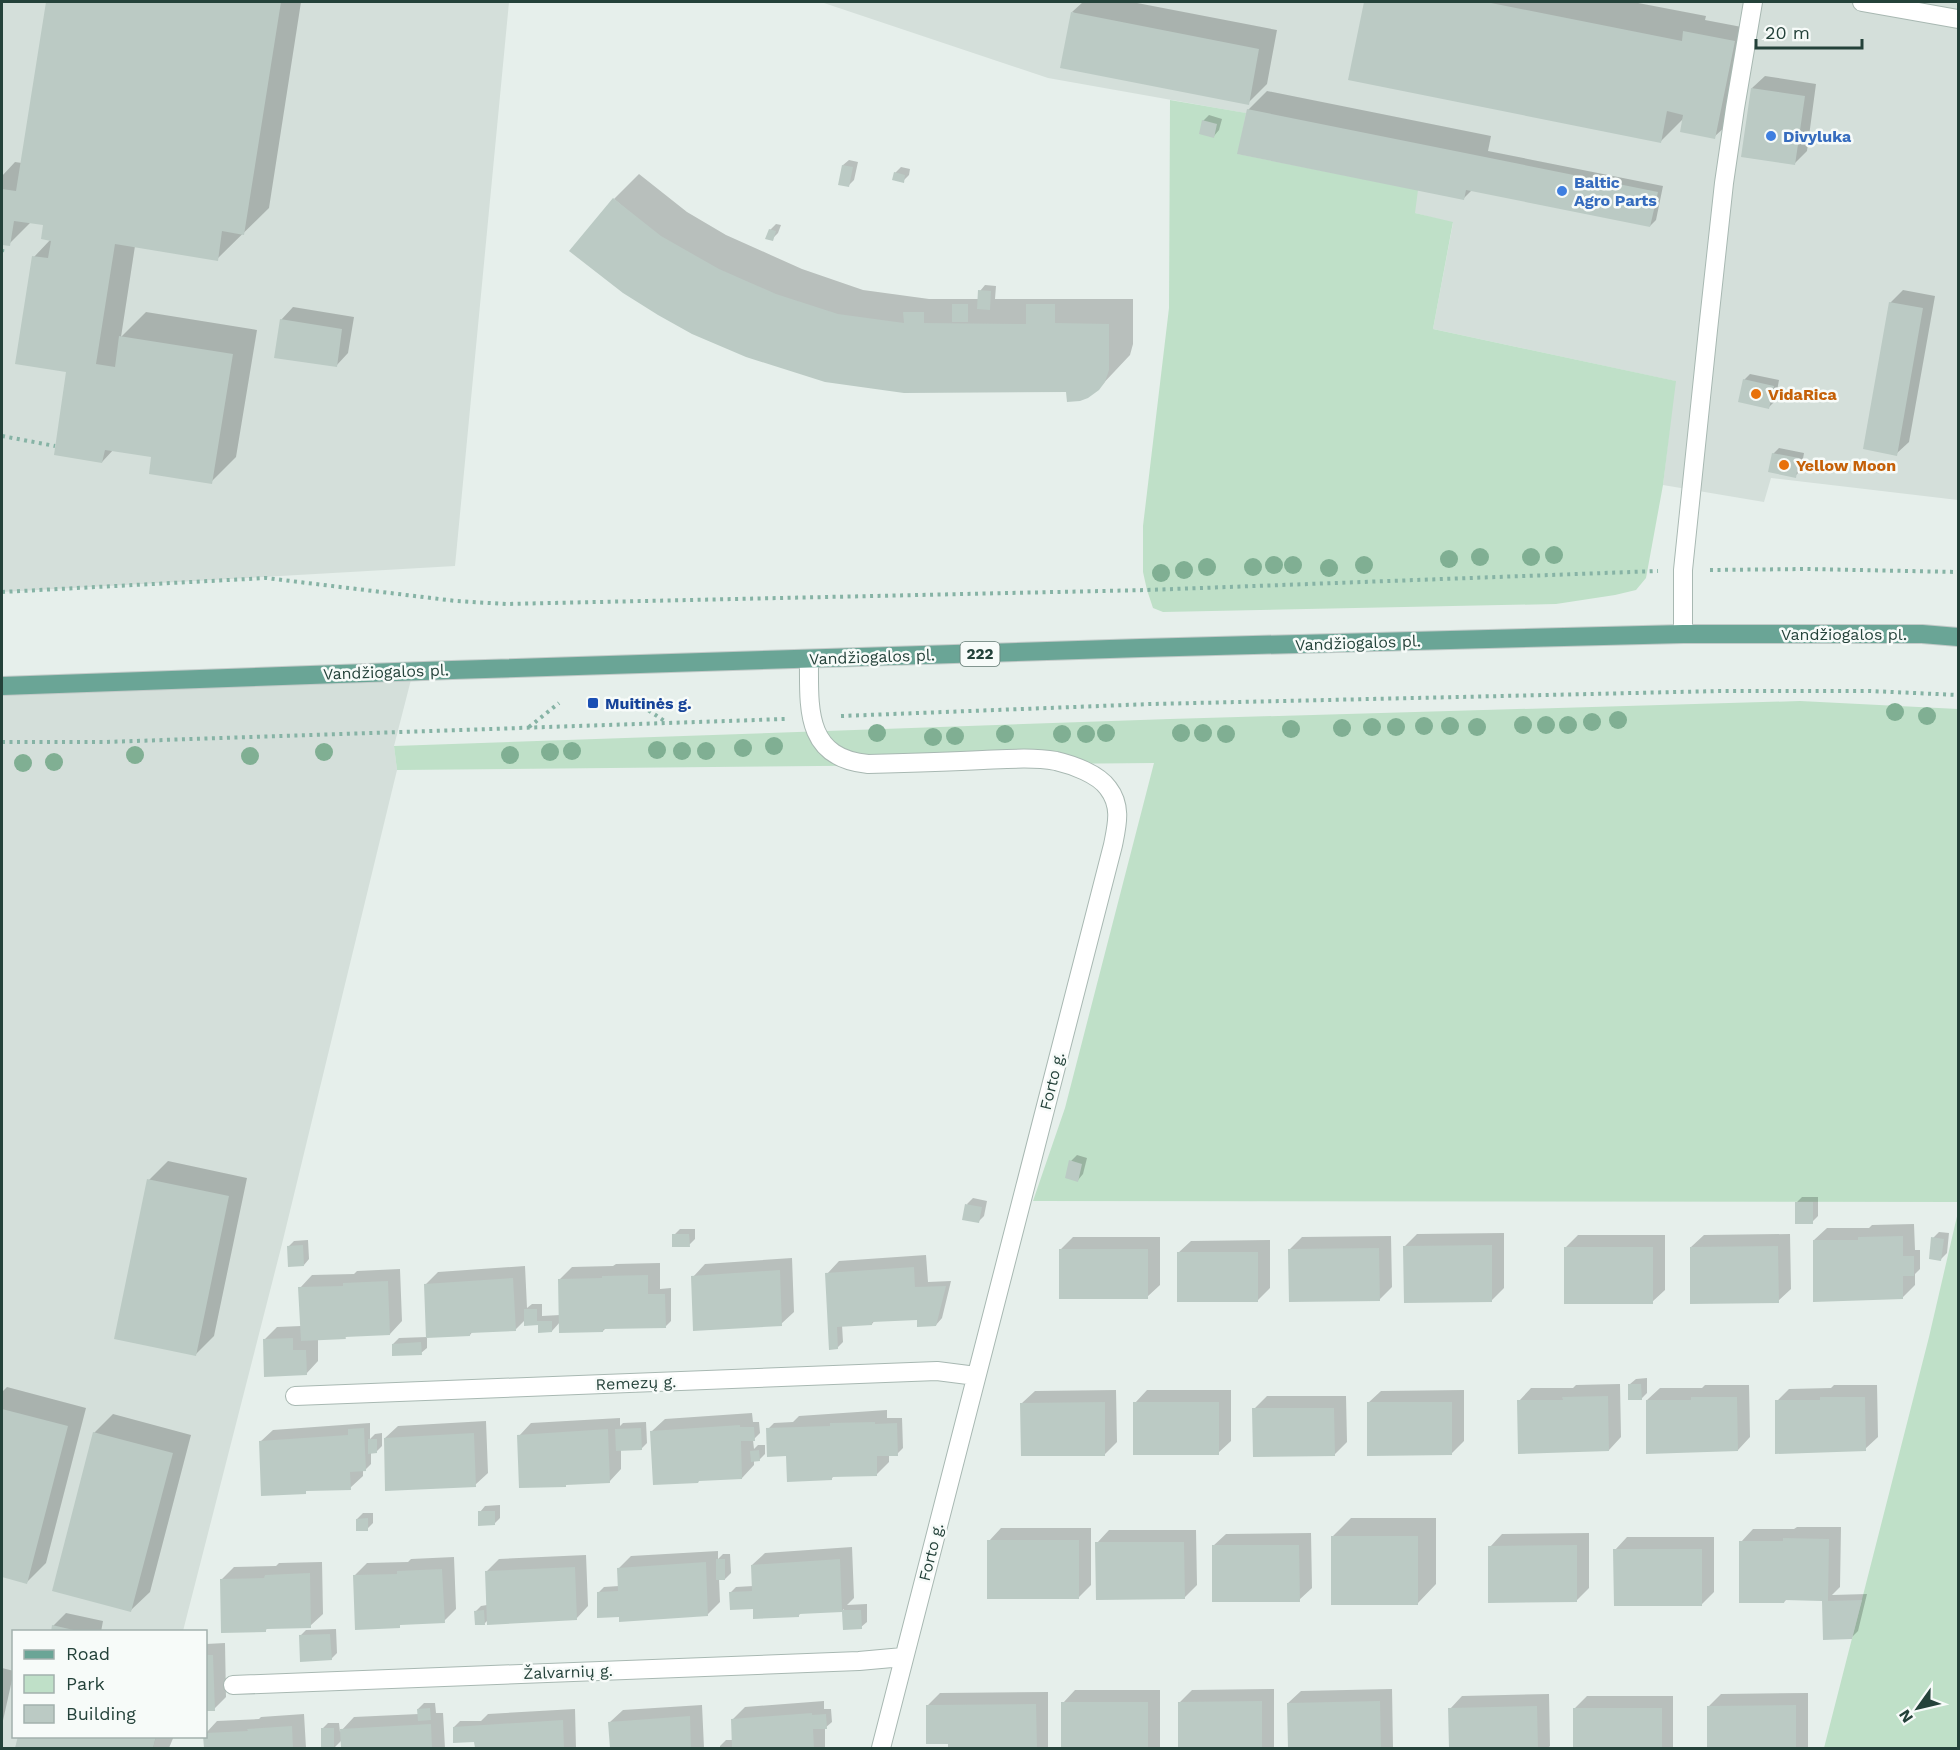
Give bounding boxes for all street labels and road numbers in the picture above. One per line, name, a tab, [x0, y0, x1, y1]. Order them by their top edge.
street label: Vandžiogalos pl.	[1781, 625, 1907, 644]
street label: Vandžiogalos pl.	[1295, 631, 1421, 655]
road number: 222	[960, 642, 1000, 666]
street label: Vandžiogalos pl.	[809, 645, 935, 669]
street label: Vandžiogalos pl.	[323, 660, 449, 684]
street label: Forto g.	[1036, 1050, 1068, 1112]
street label: Remezų g.	[595, 1372, 677, 1394]
street label: Forto g.	[915, 1521, 947, 1583]
street label: Žalvarnių g.	[523, 1661, 613, 1683]

